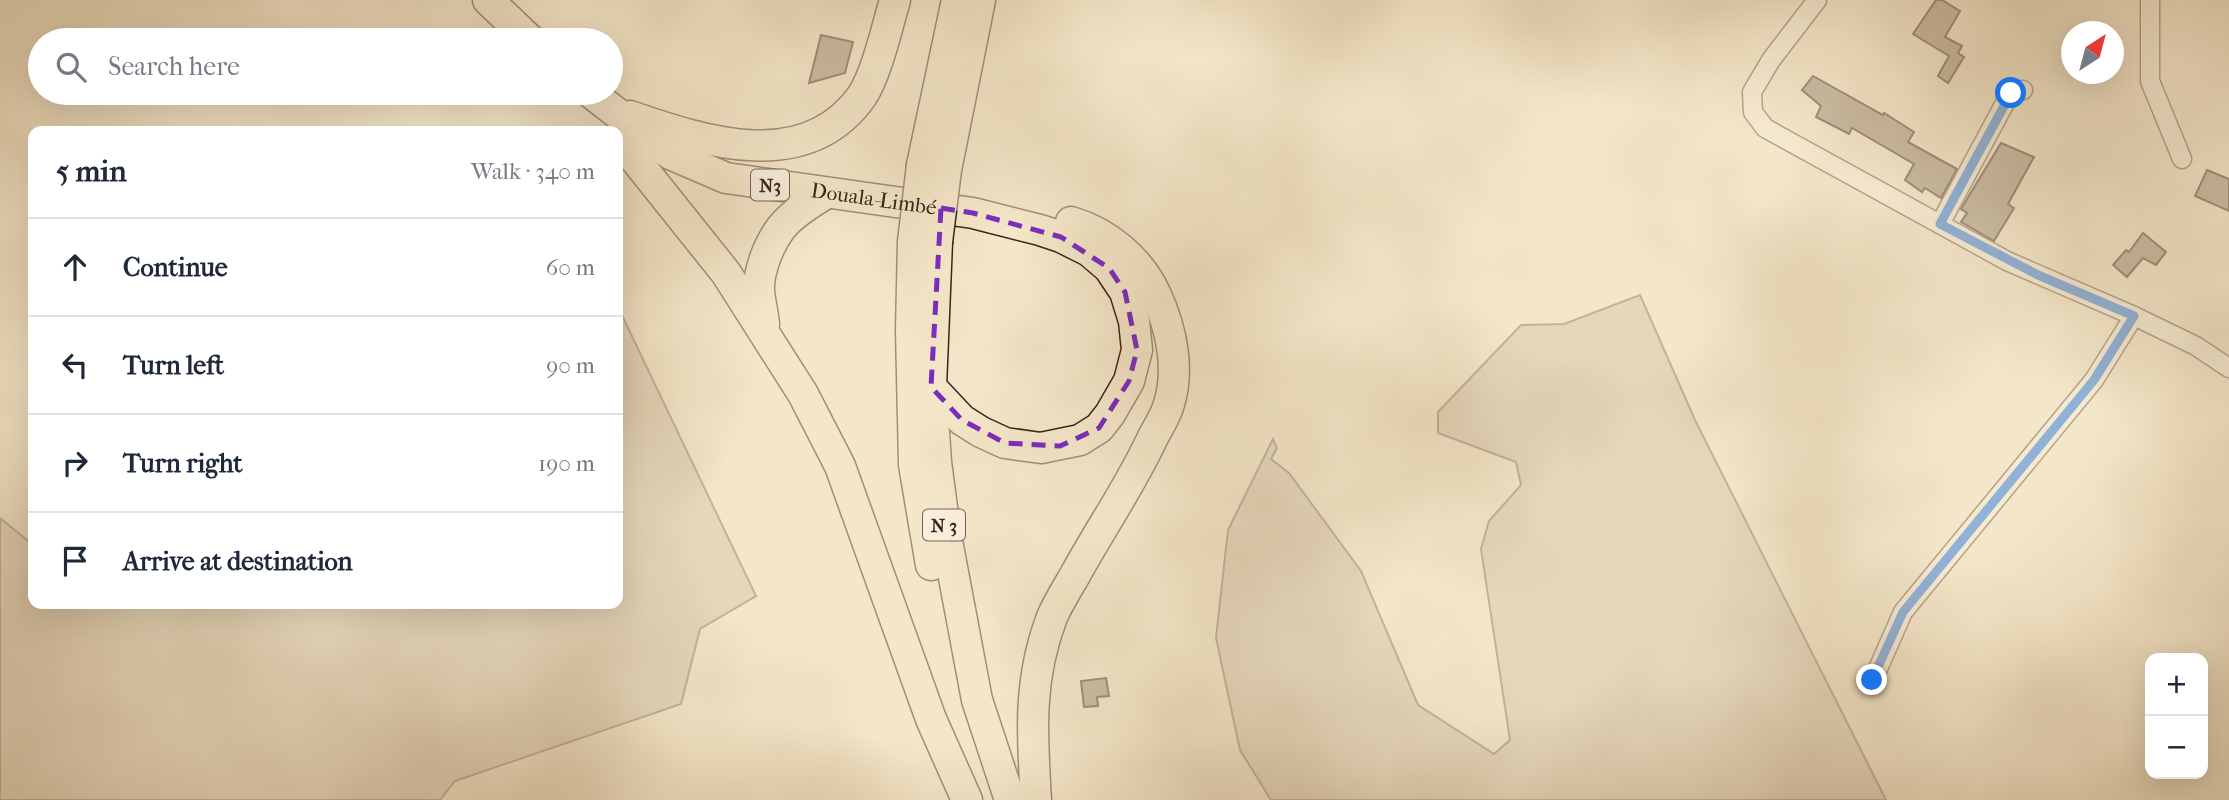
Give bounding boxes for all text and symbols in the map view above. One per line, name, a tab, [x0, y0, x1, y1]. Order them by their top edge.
north arrow	[2061, 21, 2124, 84]
search box	[28, 28, 623, 105]
icon: search	[52, 48, 90, 86]
text: Search here	[108, 51, 240, 82]
route start	[1995, 77, 2026, 108]
text: 5 min	[56, 154, 127, 189]
text: Walk · 340 m	[471, 158, 595, 185]
road number: N3	[751, 169, 789, 200]
street label: Douala-Limbé	[809, 178, 938, 220]
icon: ahead	[56, 248, 94, 286]
text: Continue	[123, 252, 228, 283]
text: 60 m	[546, 254, 595, 281]
icon: left	[56, 346, 94, 384]
text: Turn left	[123, 350, 224, 381]
text: 90 m	[546, 352, 595, 379]
icon: right	[56, 444, 94, 482]
text: Turn right	[123, 448, 243, 479]
text: 190 m	[538, 450, 595, 477]
road number: N 3	[923, 510, 965, 540]
icon: arrive	[56, 542, 94, 580]
text: Arrive at destination	[123, 546, 353, 577]
map controls	[2145, 653, 2208, 779]
button: +	[2145, 653, 2208, 716]
route end	[1856, 664, 1887, 695]
button: −	[2145, 716, 2208, 779]

